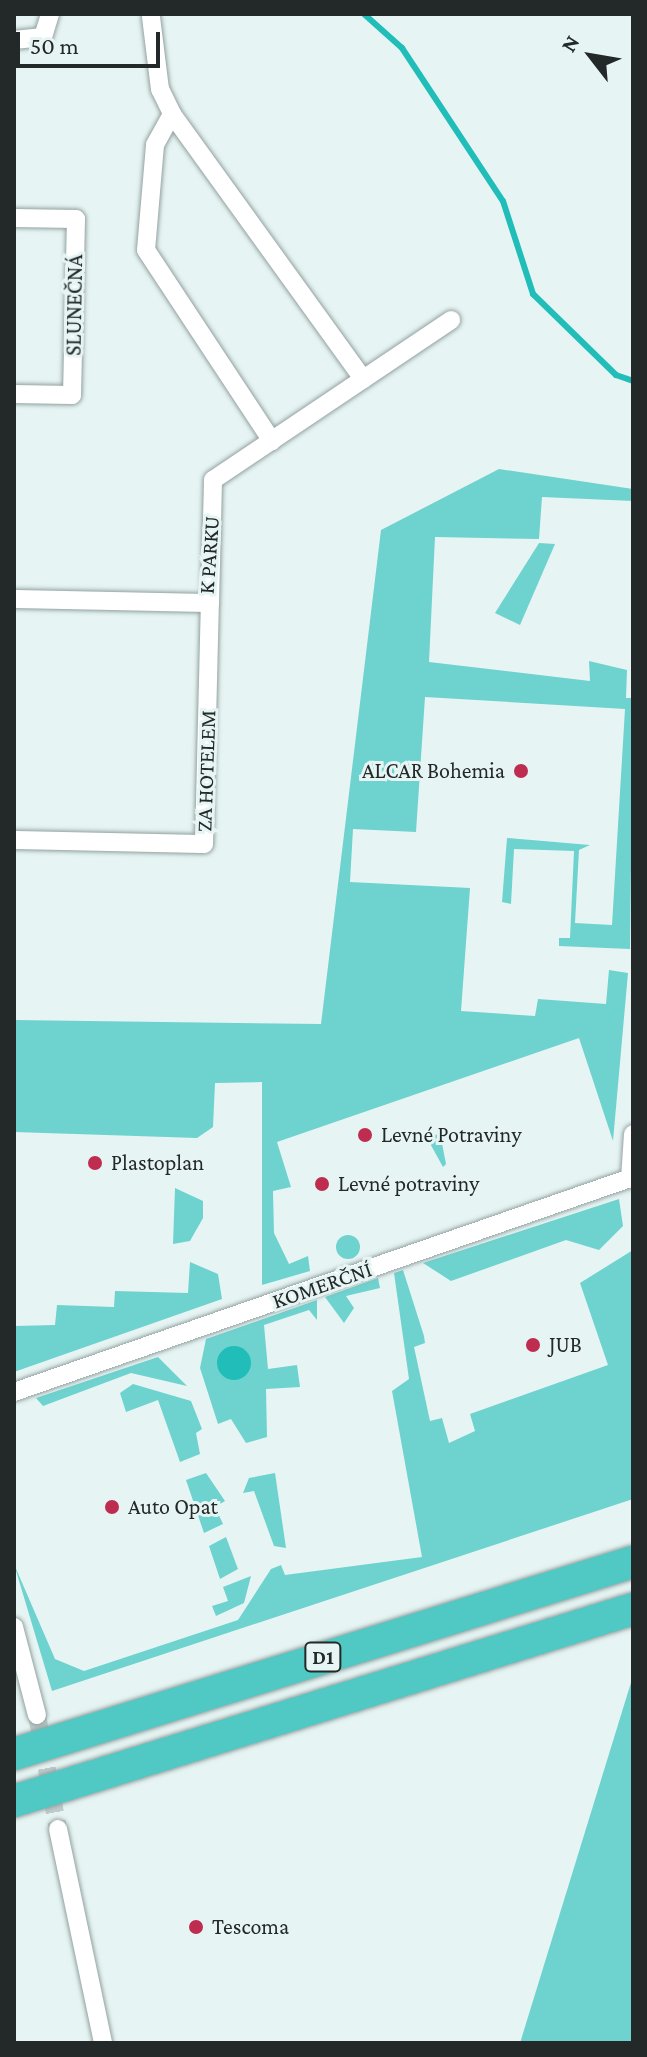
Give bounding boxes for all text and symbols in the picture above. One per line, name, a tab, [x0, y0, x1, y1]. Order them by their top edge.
scale bar	[20, 16, 164, 66]
north arrow	[551, 16, 631, 96]
text: N	[555, 31, 585, 56]
text: 50 m	[30, 32, 79, 59]
street label: SLUNEČNÁ	[60, 254, 88, 356]
street label: K PARKU	[193, 515, 225, 595]
street label: ZA HOTELEM	[191, 710, 221, 832]
place label: ALCAR Bohemia	[362, 758, 505, 784]
marker: ALCAR Bohemia	[512, 762, 530, 780]
place label: Levné Potraviny	[381, 1122, 522, 1148]
marker: Levné Potraviny	[356, 1126, 374, 1144]
place label: Plastoplan	[111, 1150, 204, 1176]
marker: Plastoplan	[86, 1154, 104, 1172]
place label: Levné potraviny	[338, 1171, 479, 1197]
marker: Levné potraviny	[313, 1175, 331, 1193]
street label: KOMERČNÍ	[269, 1256, 375, 1314]
place label: JUB	[549, 1332, 582, 1358]
marker: JUB	[524, 1336, 542, 1354]
place label: Auto Opat	[128, 1494, 218, 1520]
marker: Auto Opat	[103, 1498, 121, 1516]
road number: D1	[303, 1641, 343, 1673]
place label: Tescoma	[212, 1914, 289, 1940]
marker: Tescoma	[187, 1918, 205, 1936]

